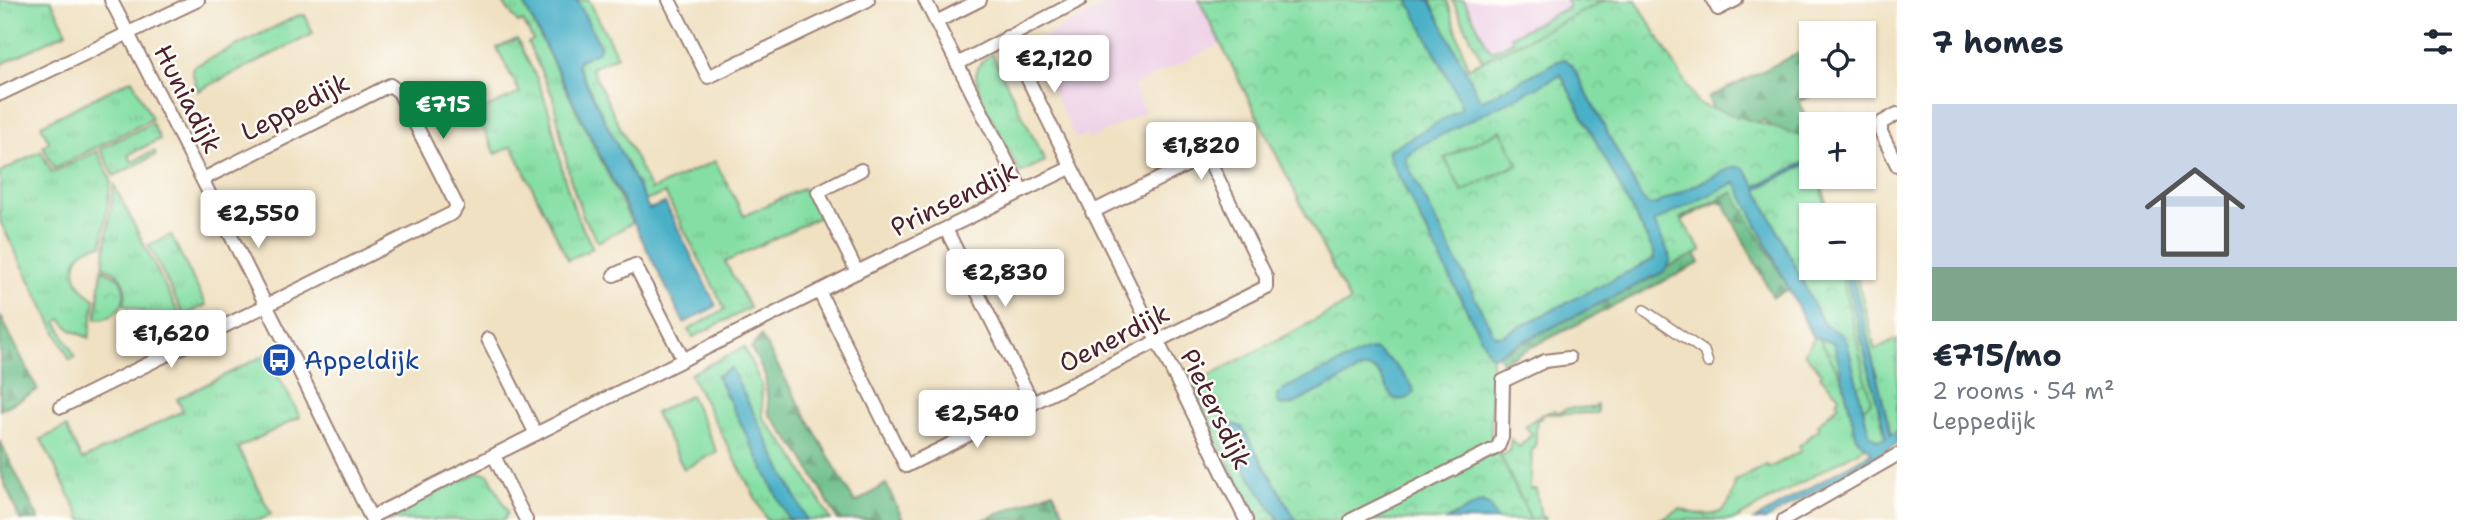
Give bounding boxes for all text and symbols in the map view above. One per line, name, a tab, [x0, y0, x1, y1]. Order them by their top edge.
map controls	[1799, 21, 1876, 280]
button: locate	[1799, 21, 1876, 98]
text: 7 homes	[1932, 22, 2064, 63]
icon: filters	[2419, 23, 2457, 61]
pin: €2,120	[997, 36, 1111, 95]
street label: Huniadijk	[146, 38, 231, 159]
text: €2,120	[1015, 43, 1093, 73]
street label: Leppedijk	[234, 64, 355, 149]
pin: €715	[402, 82, 484, 141]
text: €715	[415, 89, 471, 119]
button: +	[1799, 112, 1876, 189]
pin: €1,820	[1144, 122, 1258, 182]
text: €1,820	[1162, 130, 1240, 160]
icon: home	[2132, 149, 2258, 275]
street label: Prinsendijk	[885, 153, 1023, 244]
pin: €2,550	[201, 190, 315, 250]
text: €2,550	[216, 198, 300, 228]
button: −	[1799, 203, 1876, 280]
pin: €2,830	[948, 250, 1062, 309]
text: €2,830	[962, 257, 1048, 287]
street label: Oenerdijk	[1052, 295, 1175, 380]
pin: €1,620	[114, 310, 228, 370]
text: €1,620	[132, 318, 210, 348]
text: €715/mo	[1932, 335, 2062, 376]
bus stop icon: Appeldijk	[260, 341, 298, 379]
place label: Appeldijk	[304, 342, 420, 377]
street label: Pietersdijk	[1172, 343, 1261, 475]
text: 2 rooms · 54 m²	[1932, 376, 2115, 406]
pin: €2,540	[920, 391, 1034, 450]
text: €2,540	[935, 398, 1019, 428]
text: Leppedijk	[1932, 406, 2036, 436]

